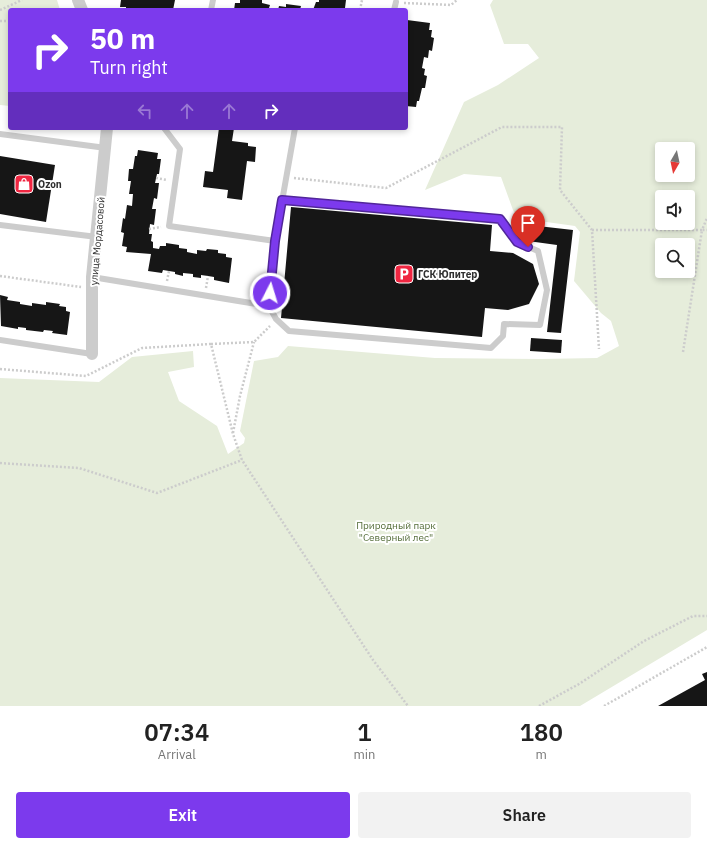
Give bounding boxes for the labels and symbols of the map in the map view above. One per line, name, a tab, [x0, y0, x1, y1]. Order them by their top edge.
north arrow	[655, 142, 695, 182]
shop icon: Ozon	[13, 173, 35, 195]
place label: Ozon	[38, 178, 62, 191]
street label: улица Мордасовой	[87, 196, 108, 286]
pin	[511, 206, 545, 247]
parking icon: ГСК Юпитер	[393, 263, 415, 285]
place label: ГСК Юпитер	[418, 268, 477, 281]
position arrow	[249, 272, 291, 314]
park label: Природный парк "Северный лес"	[356, 519, 436, 544]

